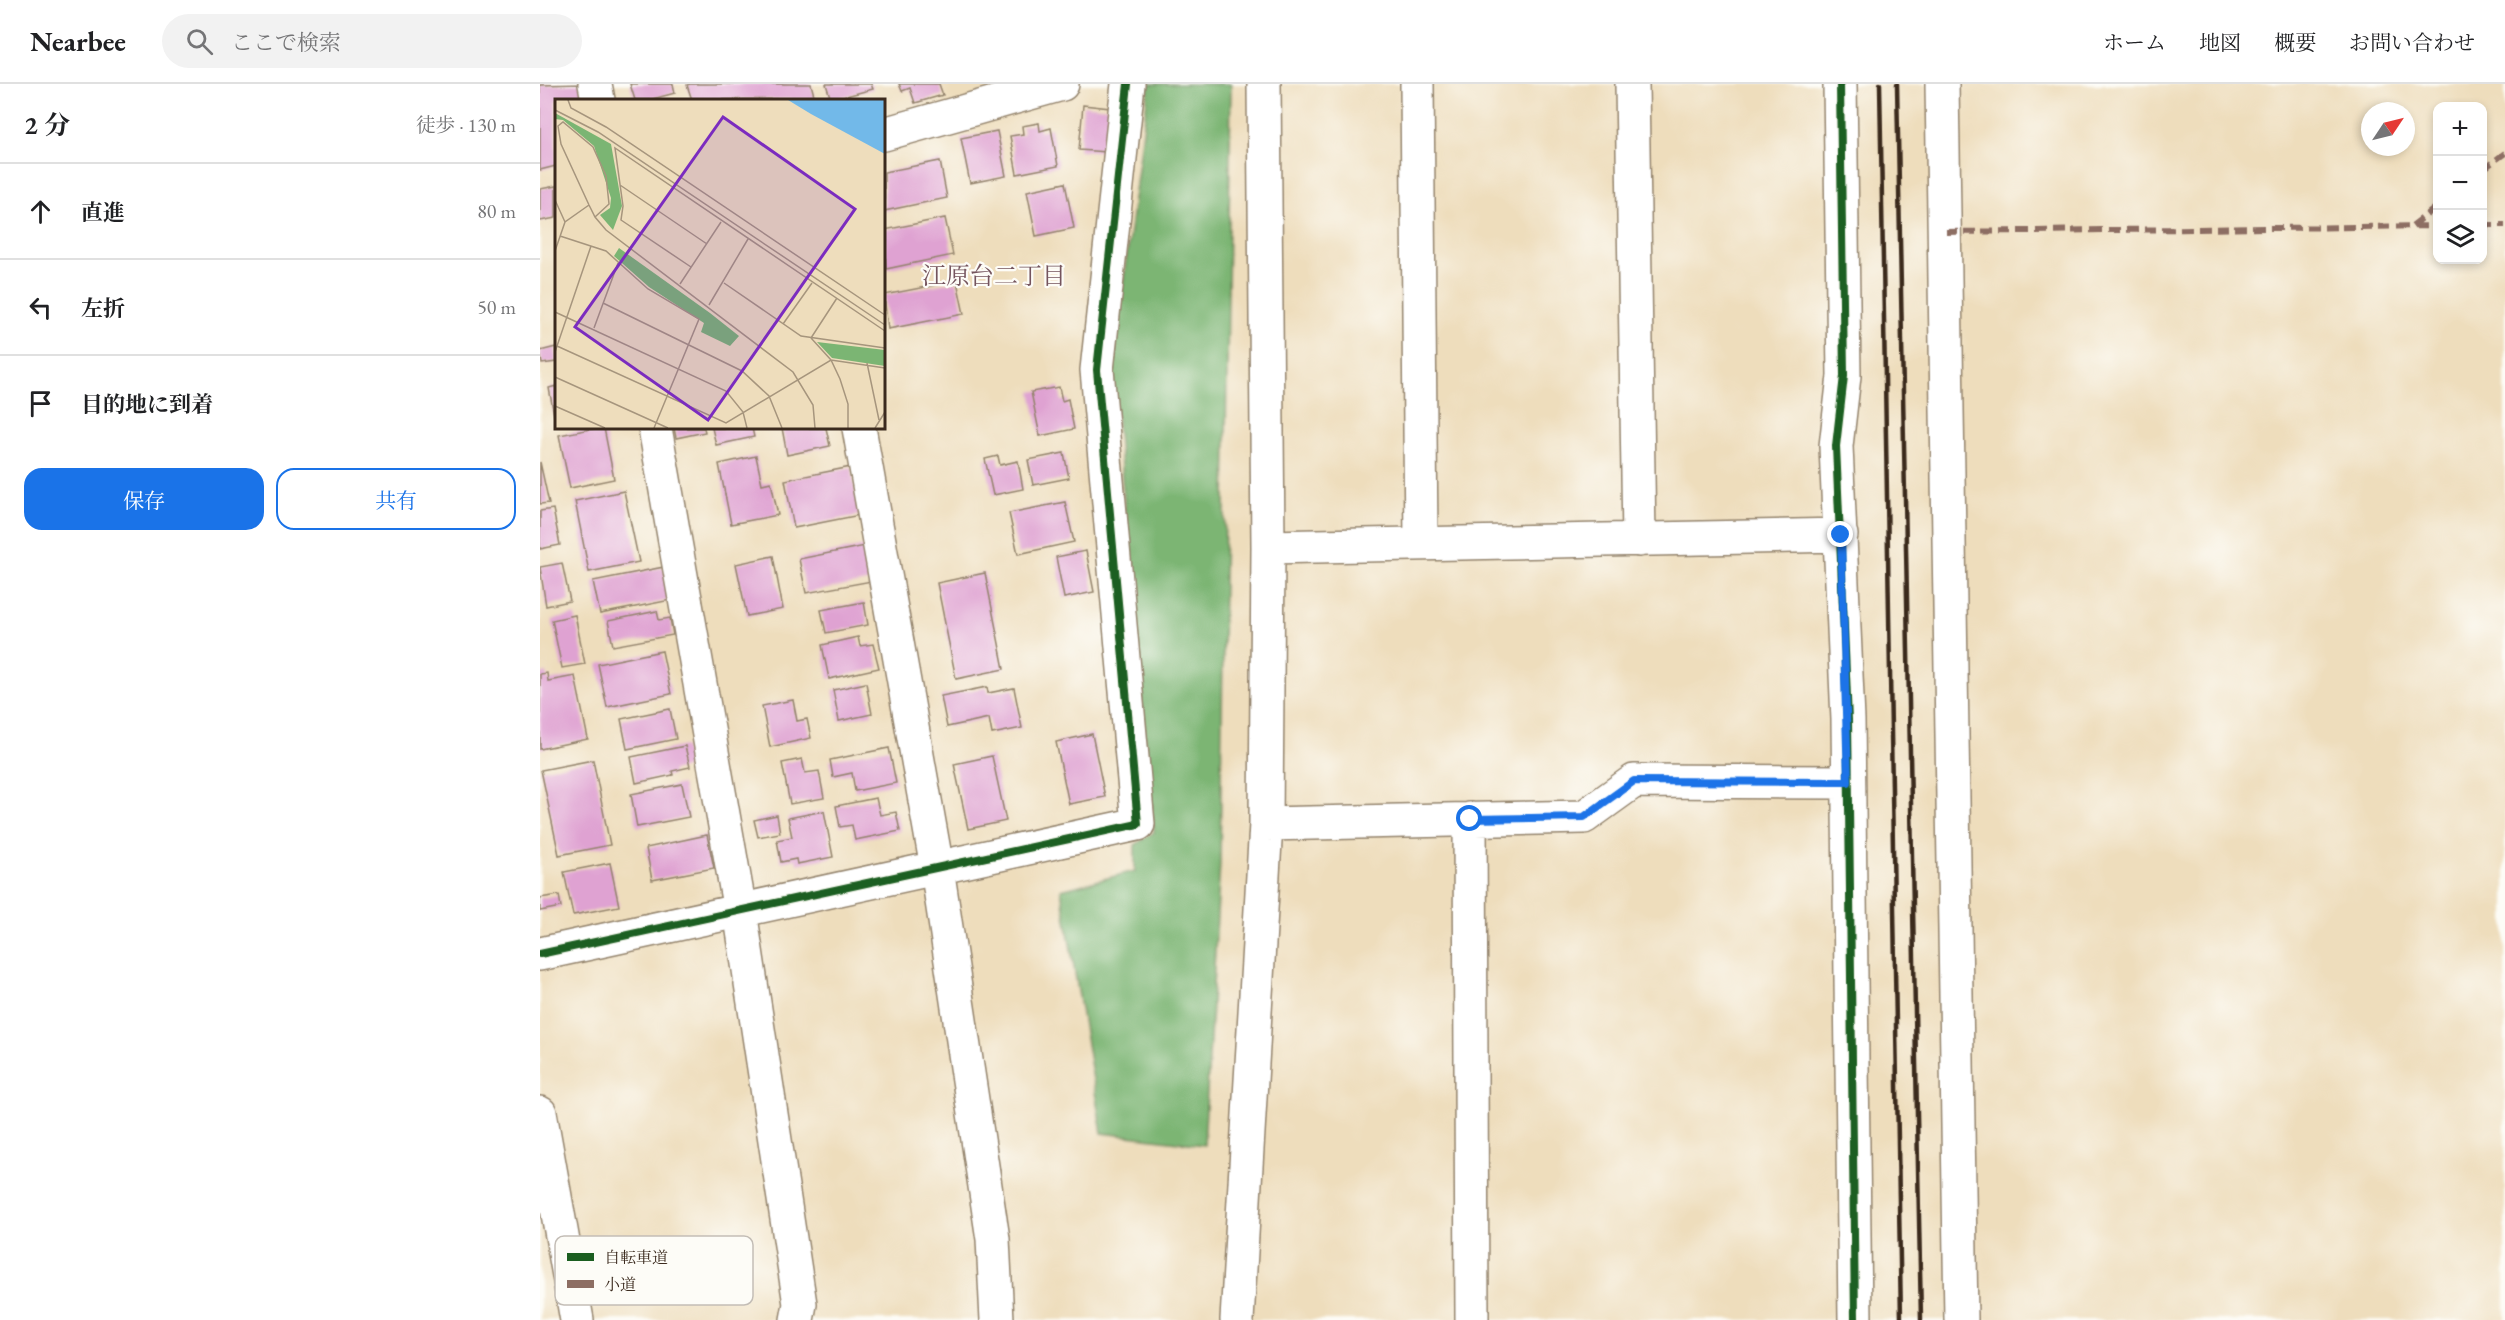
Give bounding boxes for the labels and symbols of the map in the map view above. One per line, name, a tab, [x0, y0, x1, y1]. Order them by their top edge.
inset map	[555, 99, 885, 429]
north arrow	[2361, 102, 2415, 156]
district label: 江原台二丁目	[922, 260, 1066, 291]
route end	[1827, 521, 1853, 547]
route start	[1456, 805, 1482, 831]
legend	[555, 1236, 753, 1305]
text: 自転車道	[604, 1247, 668, 1268]
text: 小道	[604, 1274, 636, 1295]

